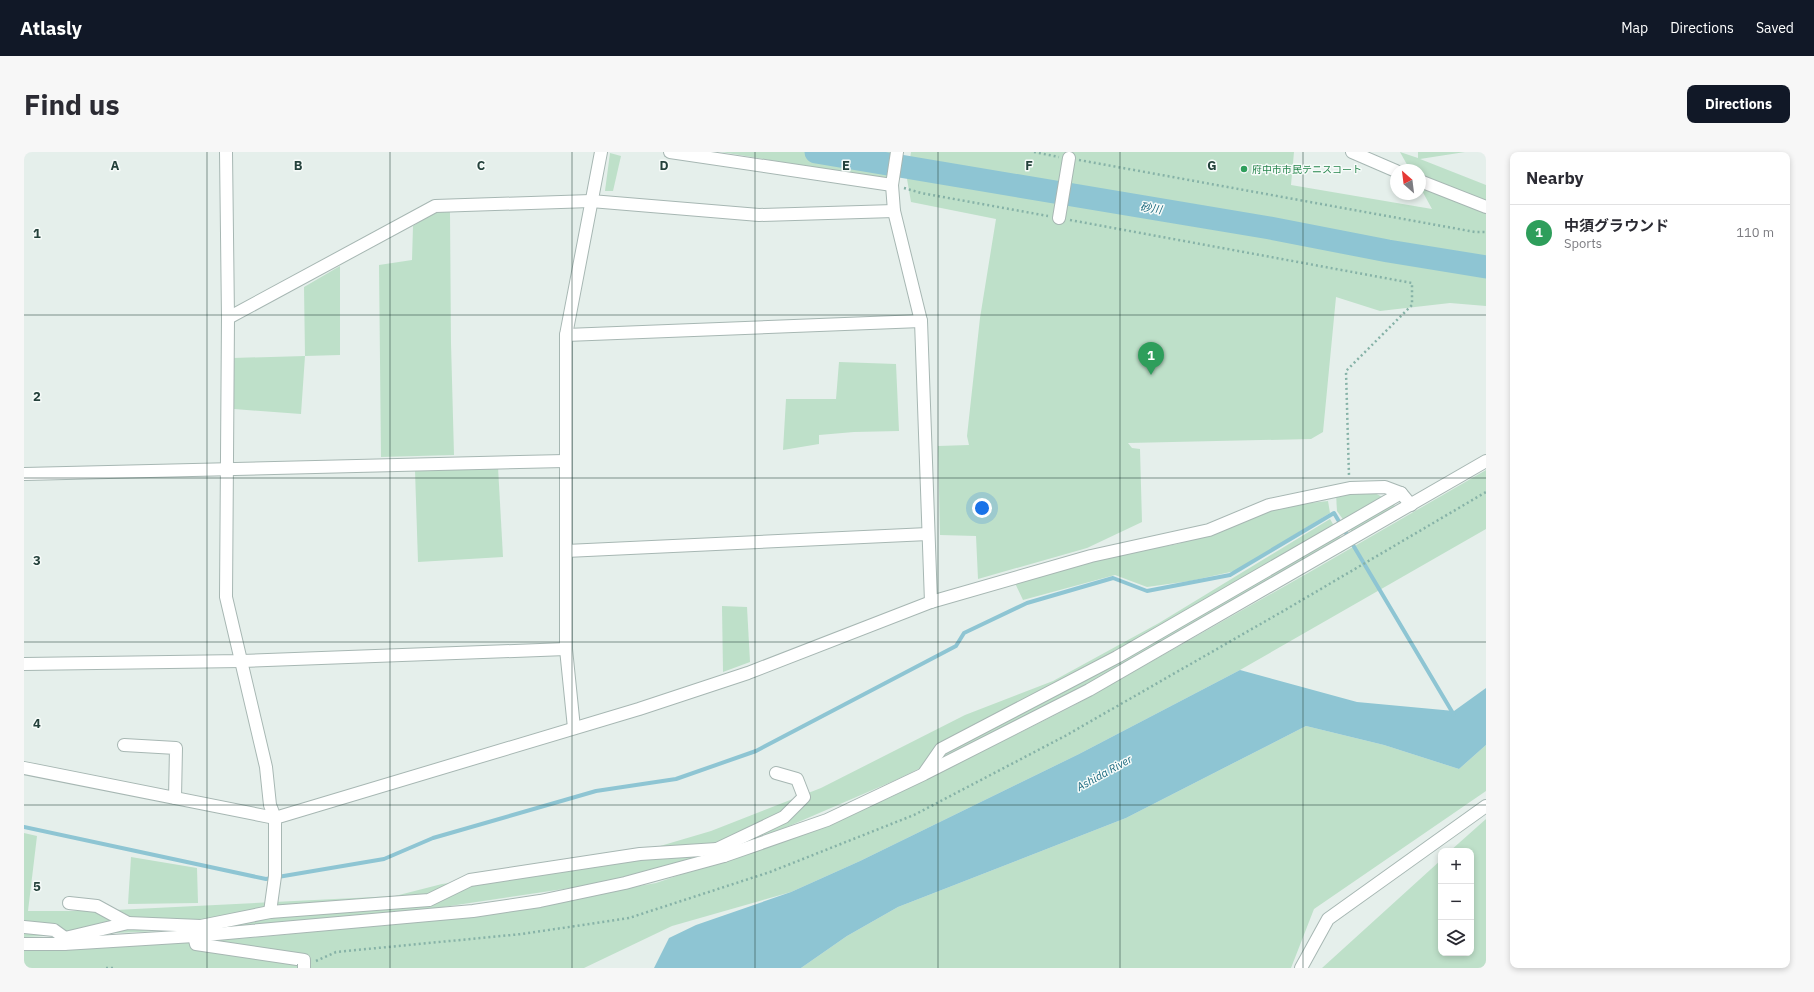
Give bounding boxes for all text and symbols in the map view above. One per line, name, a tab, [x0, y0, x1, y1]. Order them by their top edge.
text: Atlasly	[20, 16, 82, 40]
text: Map	[1621, 19, 1648, 37]
text: Directions	[1670, 19, 1734, 37]
text: Saved	[1756, 19, 1794, 37]
button: Directions	[1687, 85, 1790, 123]
text: Find us	[24, 86, 120, 123]
text: A	[111, 157, 120, 174]
text: B	[294, 157, 303, 174]
text: C	[477, 157, 486, 174]
text: D	[659, 157, 669, 174]
text: E	[842, 157, 850, 174]
text: F	[1025, 157, 1033, 174]
text: G	[1207, 157, 1217, 174]
place label: 府中市市民テニスコート	[1252, 163, 1362, 176]
marker: 府中市市民テニスコート	[1239, 164, 1249, 174]
north arrow	[1390, 164, 1426, 200]
text: Nearby	[1526, 167, 1584, 189]
water label: 砂川	[1139, 199, 1164, 217]
text: 中須グラウンド	[1564, 216, 1669, 235]
text: 1	[1535, 224, 1543, 241]
text: 110 m	[1736, 224, 1774, 241]
text: 1	[33, 225, 41, 242]
text: Sports	[1564, 235, 1602, 252]
pin: 1	[1138, 342, 1164, 375]
text: 2	[33, 388, 41, 405]
your location	[972, 498, 992, 518]
text: 3	[33, 552, 41, 569]
text: 4	[33, 715, 41, 732]
water label: Ashida River	[1073, 752, 1135, 794]
map controls	[1438, 848, 1474, 956]
button: +	[1438, 848, 1474, 884]
text: 5	[33, 878, 41, 895]
button: −	[1438, 884, 1474, 920]
button: layers	[1438, 920, 1474, 956]

